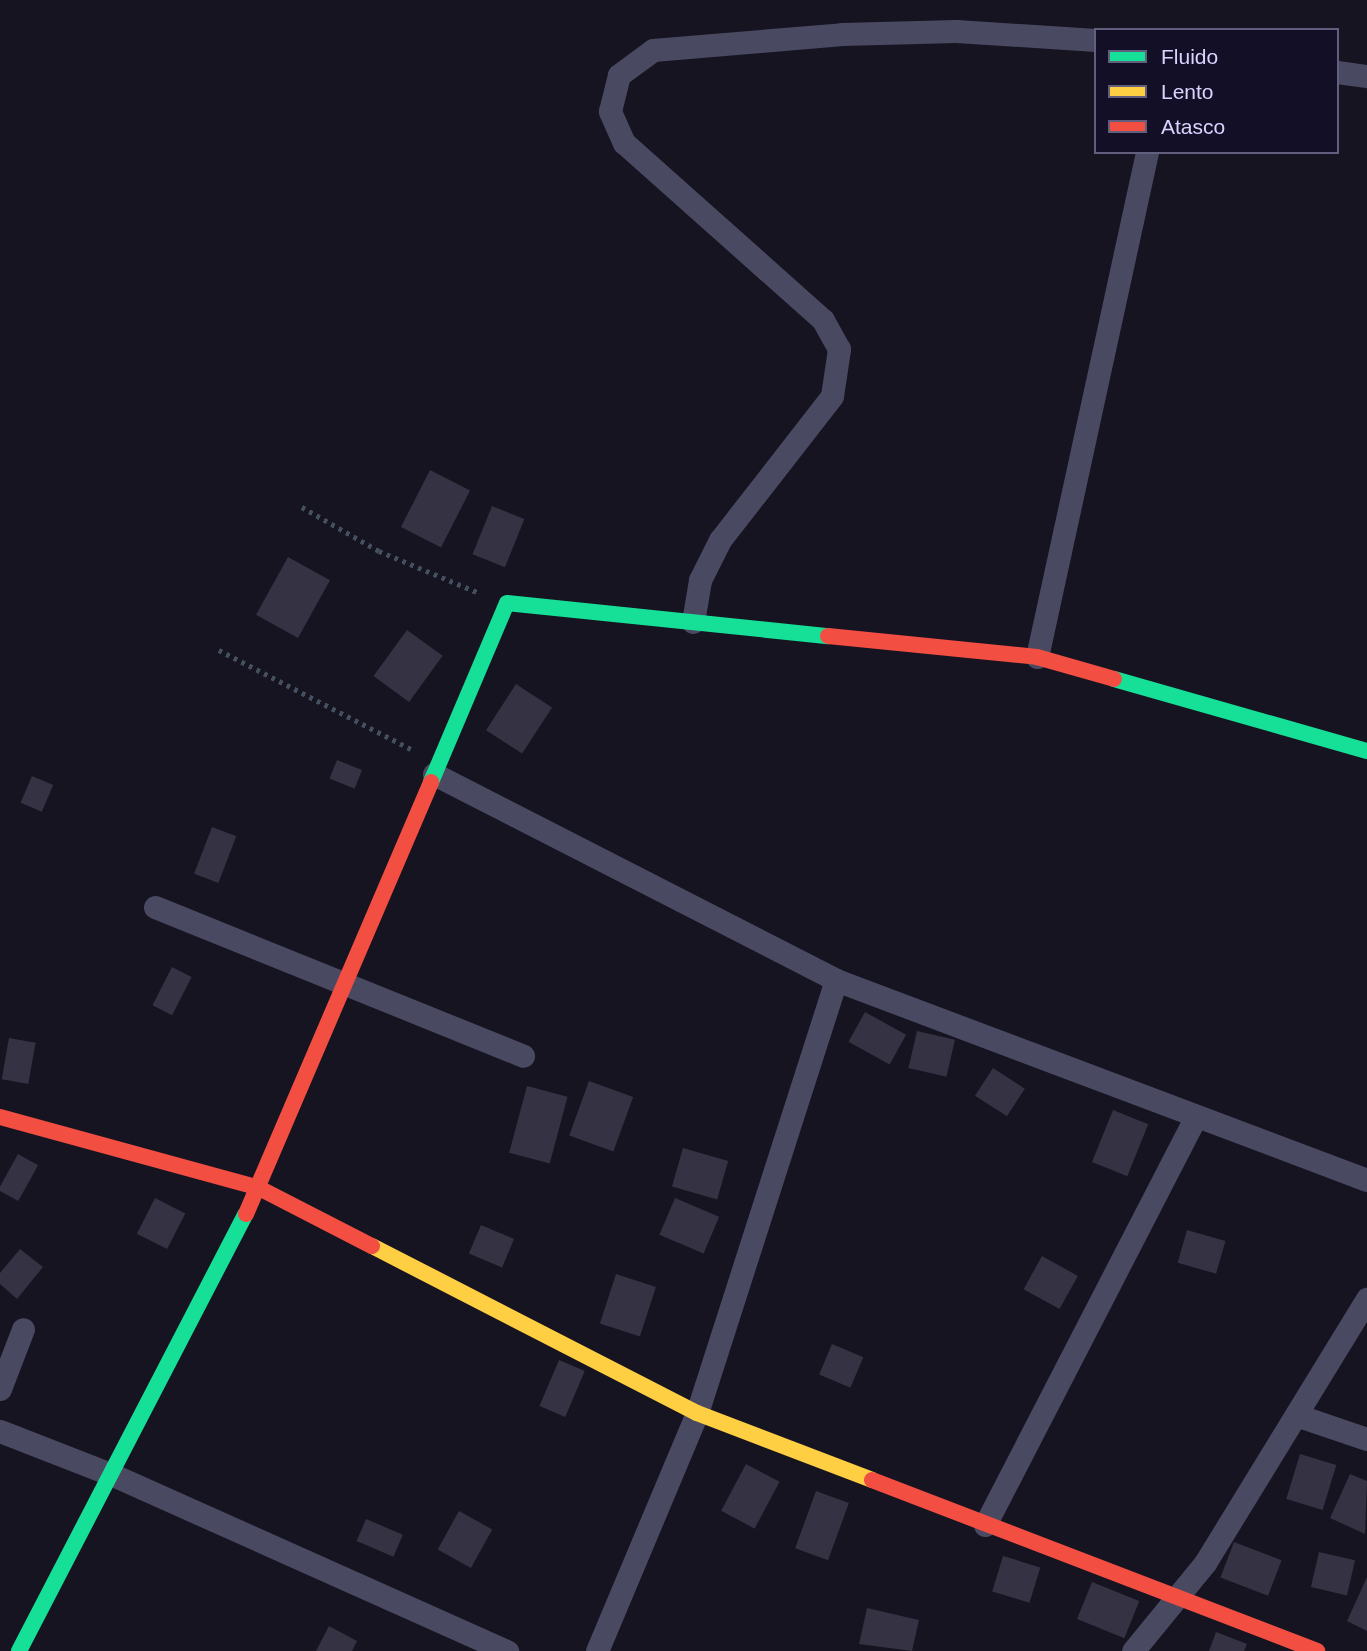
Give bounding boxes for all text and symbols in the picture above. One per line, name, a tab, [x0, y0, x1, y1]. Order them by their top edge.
legend	[1094, 28, 1339, 154]
text: Fluido	[1161, 45, 1218, 68]
text: Lento	[1161, 80, 1214, 103]
text: Atasco	[1161, 115, 1225, 138]

